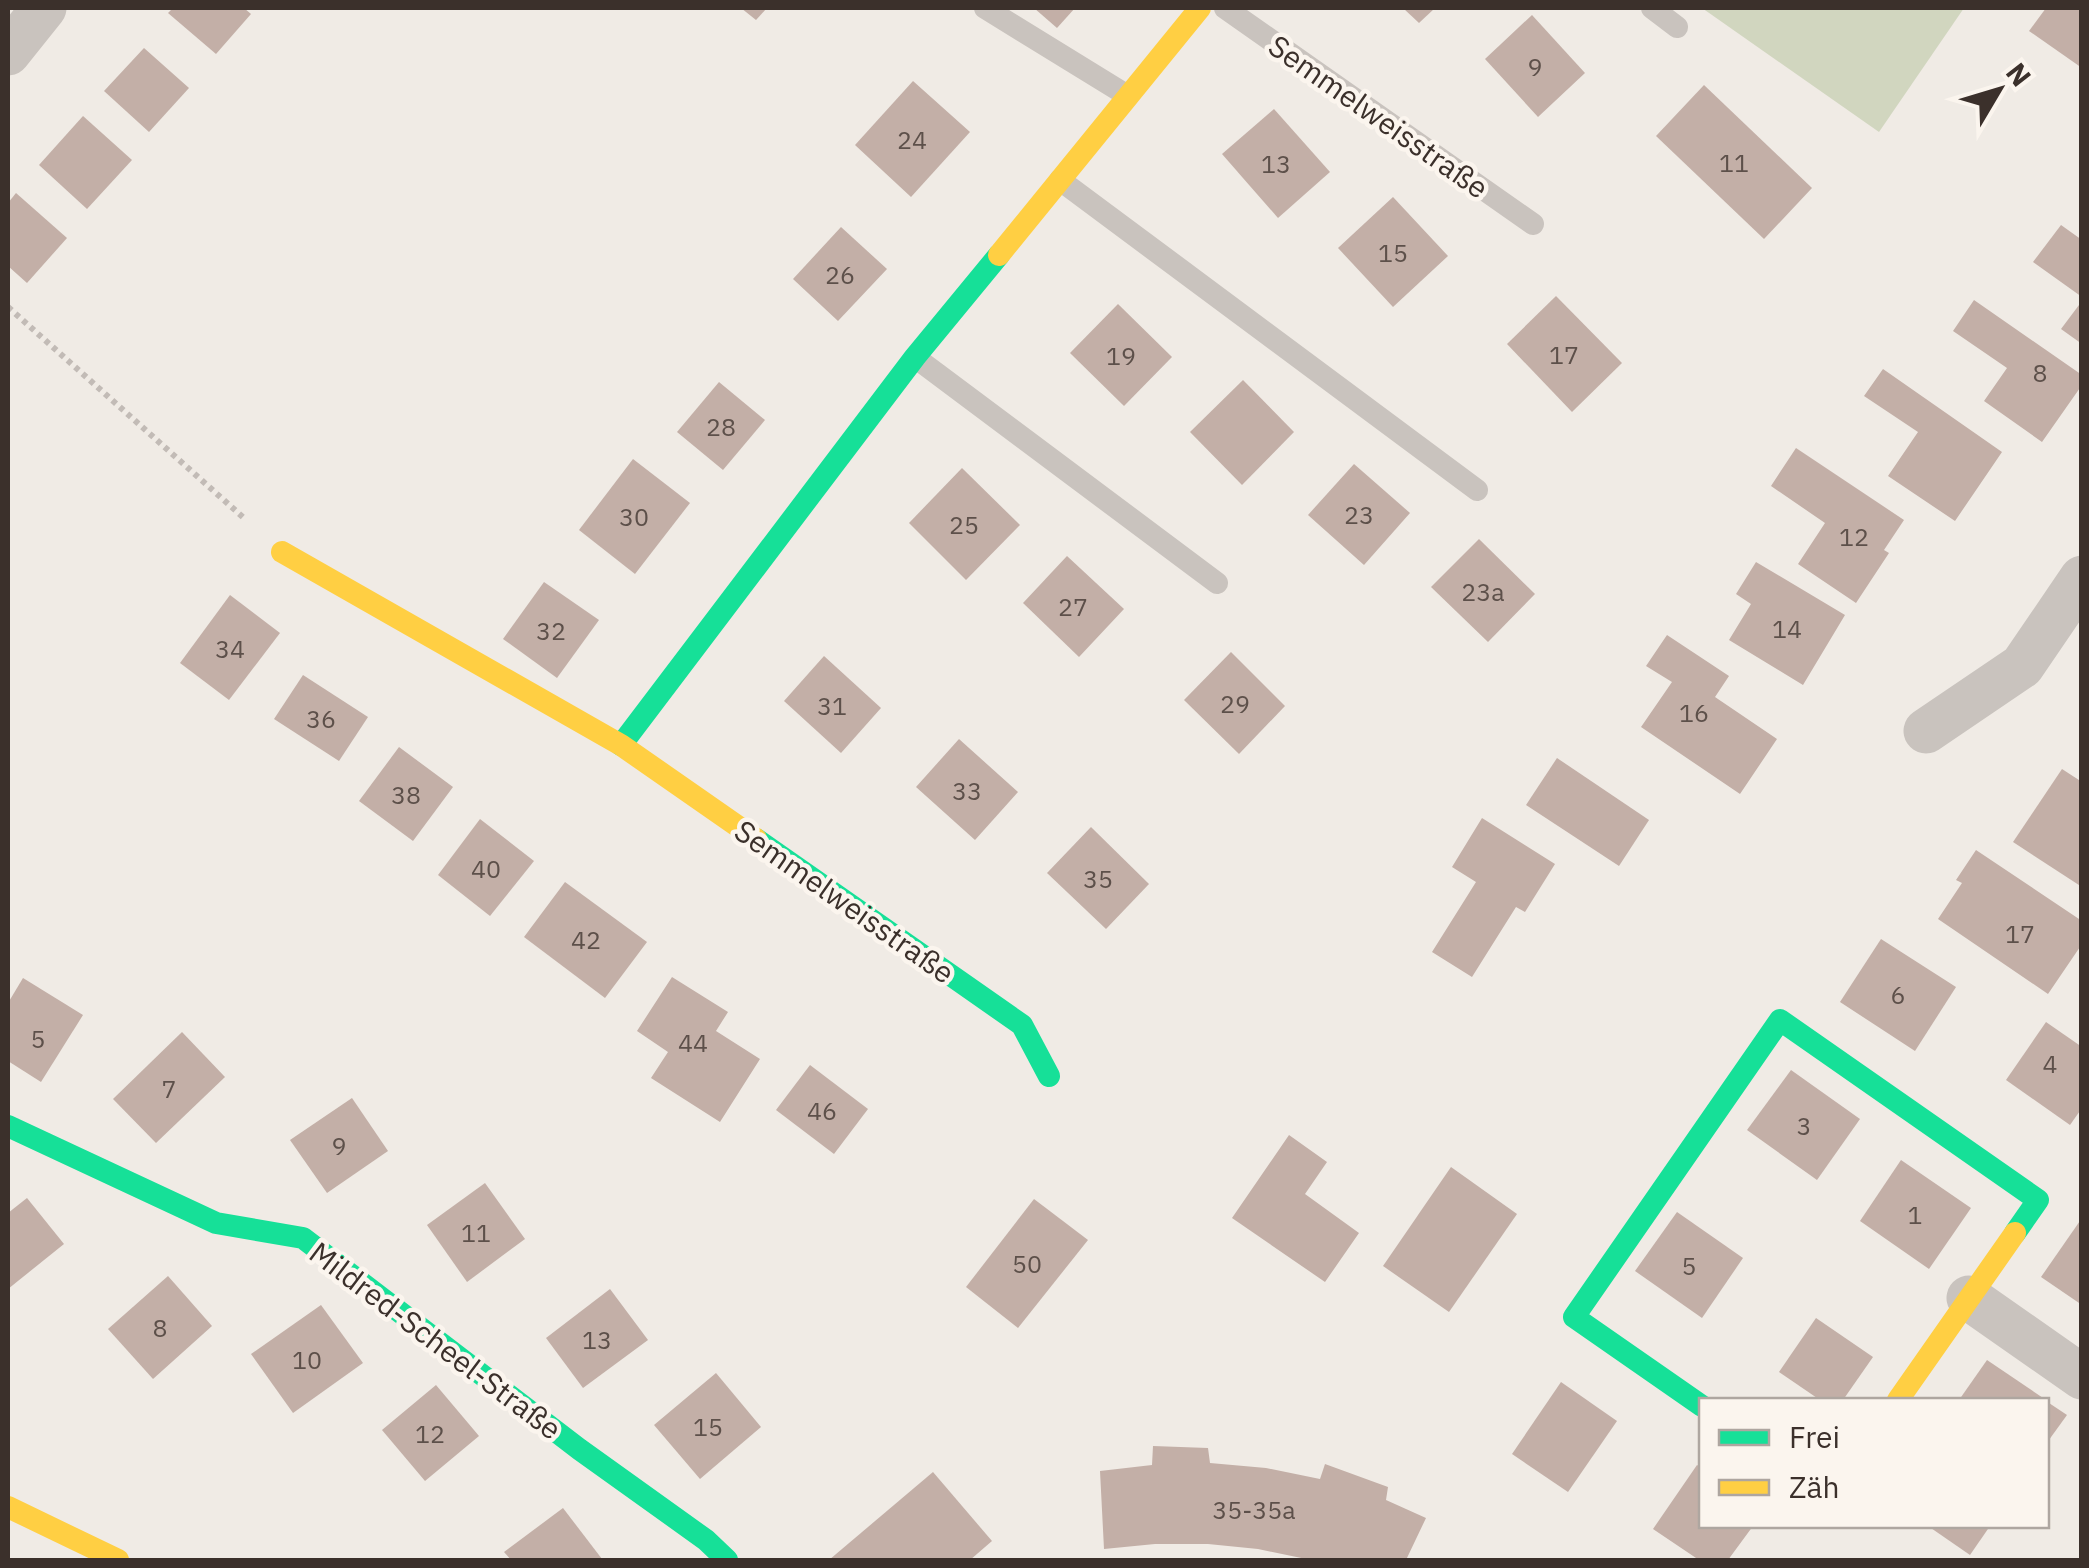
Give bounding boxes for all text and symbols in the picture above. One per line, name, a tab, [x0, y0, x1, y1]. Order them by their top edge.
street label: Semmelweisstraße	[1262, 26, 1496, 206]
north arrow	[1949, 40, 2049, 140]
house number: 9	[1527, 50, 1543, 83]
text: N	[1998, 55, 2040, 94]
house number: 24	[897, 123, 927, 156]
house number: 11	[1719, 146, 1749, 179]
house number: 13	[1261, 147, 1291, 180]
house number: 15	[1378, 236, 1408, 269]
house number: 26	[825, 258, 855, 291]
house number: 17	[1549, 338, 1579, 371]
house number: 19	[1106, 339, 1136, 372]
house number: 8	[2032, 356, 2048, 389]
house number: 28	[706, 410, 736, 443]
house number: 23	[1344, 498, 1374, 531]
house number: 30	[619, 500, 649, 533]
house number: 25	[949, 508, 979, 541]
house number: 12	[1839, 520, 1869, 553]
house number: 23a	[1461, 575, 1505, 608]
house number: 27	[1058, 590, 1088, 623]
house number: 14	[1772, 612, 1802, 645]
house number: 32	[536, 614, 566, 647]
house number: 34	[215, 632, 245, 665]
house number: 29	[1220, 687, 1250, 720]
house number: 31	[817, 689, 847, 722]
house number: 16	[1679, 696, 1709, 729]
house number: 36	[306, 702, 336, 735]
house number: 33	[952, 774, 982, 807]
house number: 38	[391, 778, 421, 811]
street label: Semmelweisstraße	[728, 811, 962, 991]
house number: 40	[471, 852, 501, 885]
house number: 35	[1083, 862, 1113, 895]
house number: 17	[2005, 917, 2035, 950]
house number: 42	[571, 923, 601, 956]
house number: 6	[1890, 978, 1906, 1011]
house number: 5	[30, 1022, 46, 1055]
house number: 44	[678, 1026, 708, 1059]
house number: 4	[2042, 1047, 2058, 1080]
house number: 7	[161, 1072, 177, 1105]
house number: 46	[807, 1094, 837, 1127]
house number: 3	[1796, 1109, 1812, 1142]
house number: 9	[331, 1129, 347, 1162]
house number: 1	[1907, 1198, 1923, 1231]
house number: 11	[461, 1216, 491, 1249]
street label: Mildred-Scheel-Straße	[302, 1232, 570, 1448]
house number: 50	[1012, 1247, 1042, 1280]
house number: 5	[1681, 1249, 1697, 1282]
house number: 8	[152, 1311, 168, 1344]
house number: 13	[582, 1323, 612, 1356]
house number: 10	[292, 1343, 322, 1376]
legend	[1699, 1398, 2049, 1528]
house number: 15	[693, 1410, 723, 1443]
house number: 12	[415, 1417, 445, 1450]
text: Frei	[1789, 1417, 1840, 1456]
text: Zäh	[1789, 1467, 1839, 1506]
house number: 35-35a	[1212, 1493, 1296, 1526]

